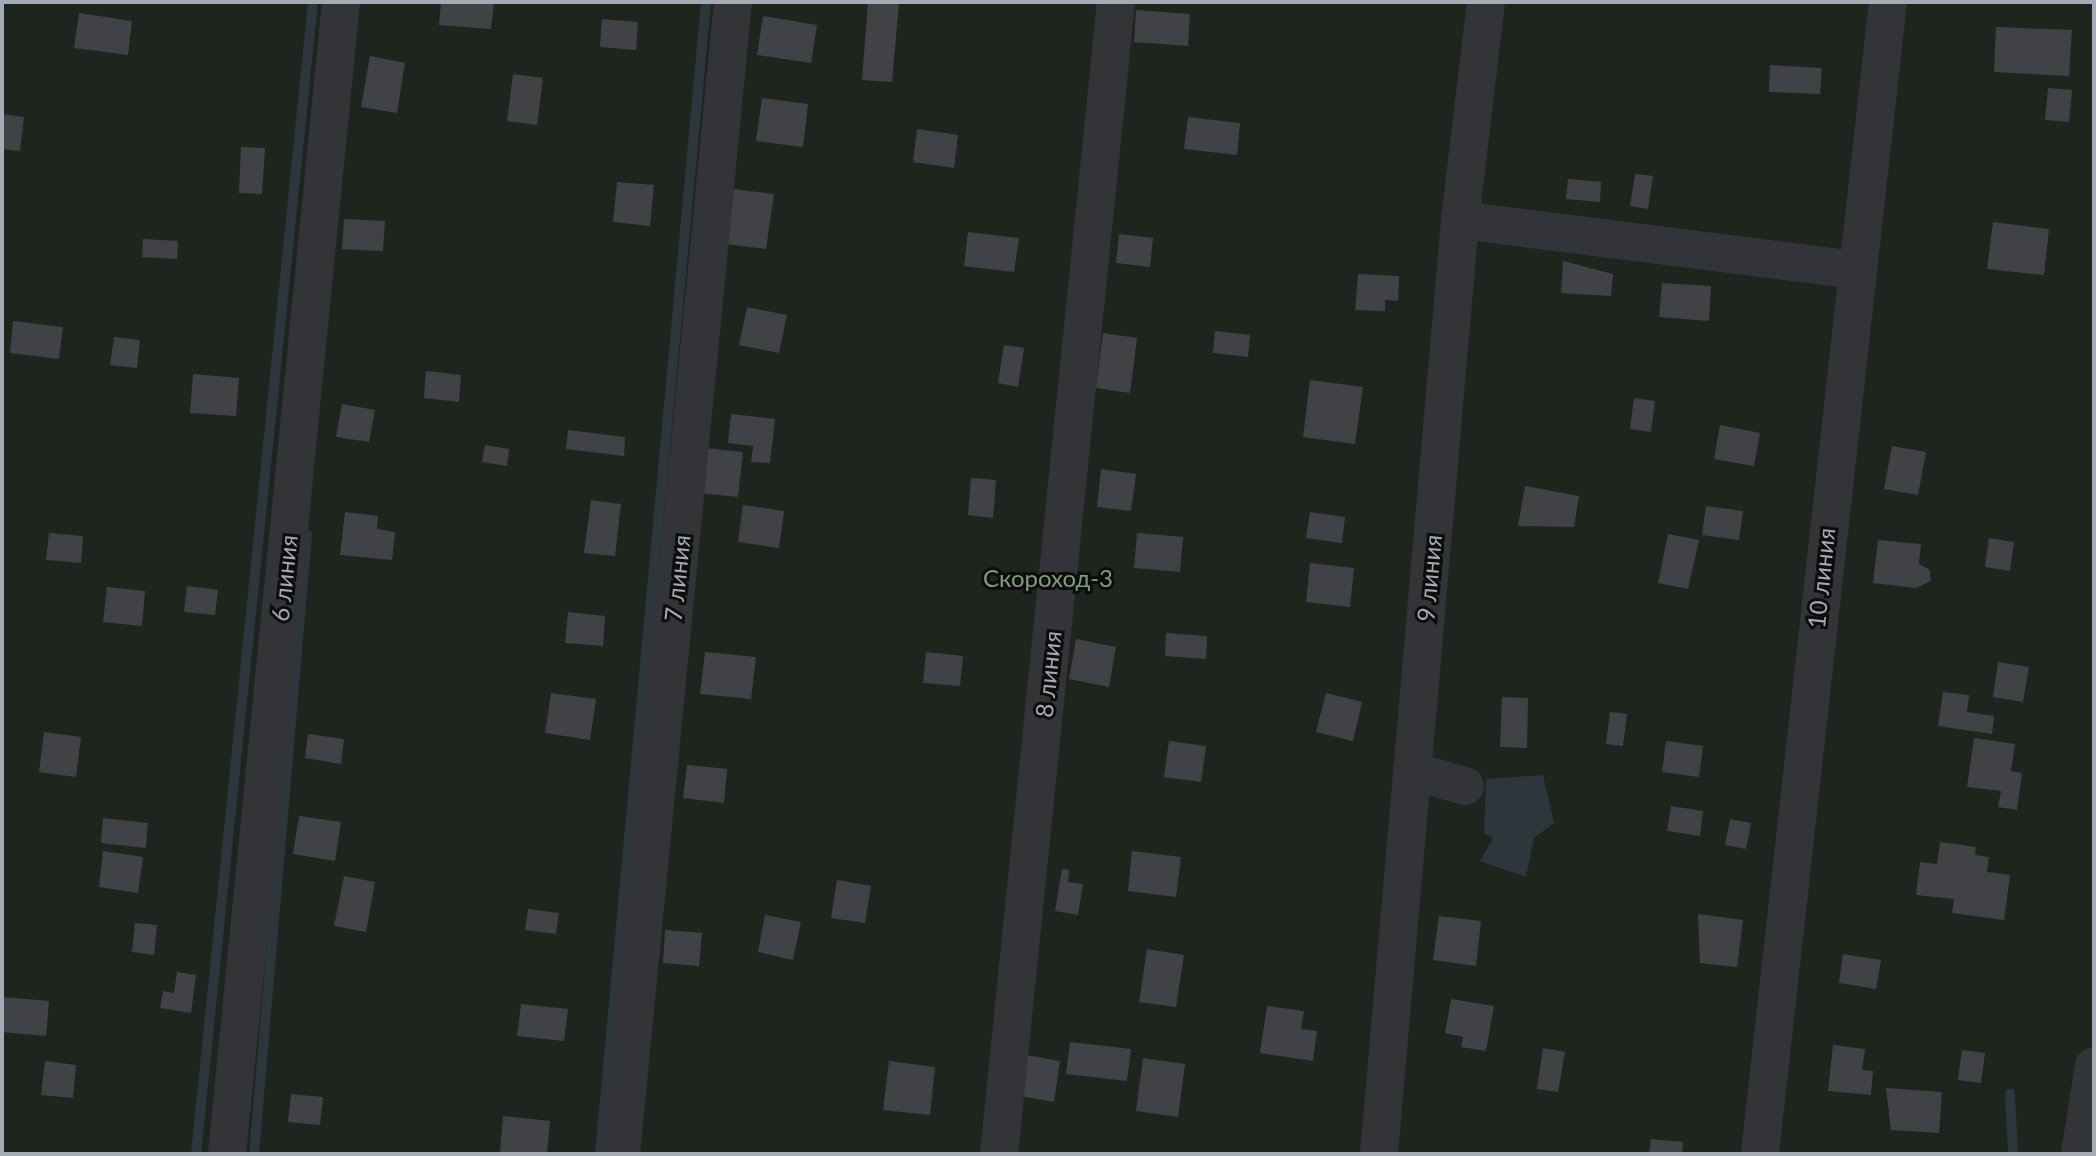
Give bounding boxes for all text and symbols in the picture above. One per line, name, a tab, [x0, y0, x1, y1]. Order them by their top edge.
street label: 10 линия	[1801, 526, 1841, 630]
street label: 6 линия	[265, 533, 303, 623]
street label: 7 линия	[658, 533, 696, 623]
street label: 9 линия	[1411, 533, 1447, 623]
park label: Скороход-3	[983, 564, 1113, 592]
street label: 8 линия	[1029, 629, 1067, 719]

